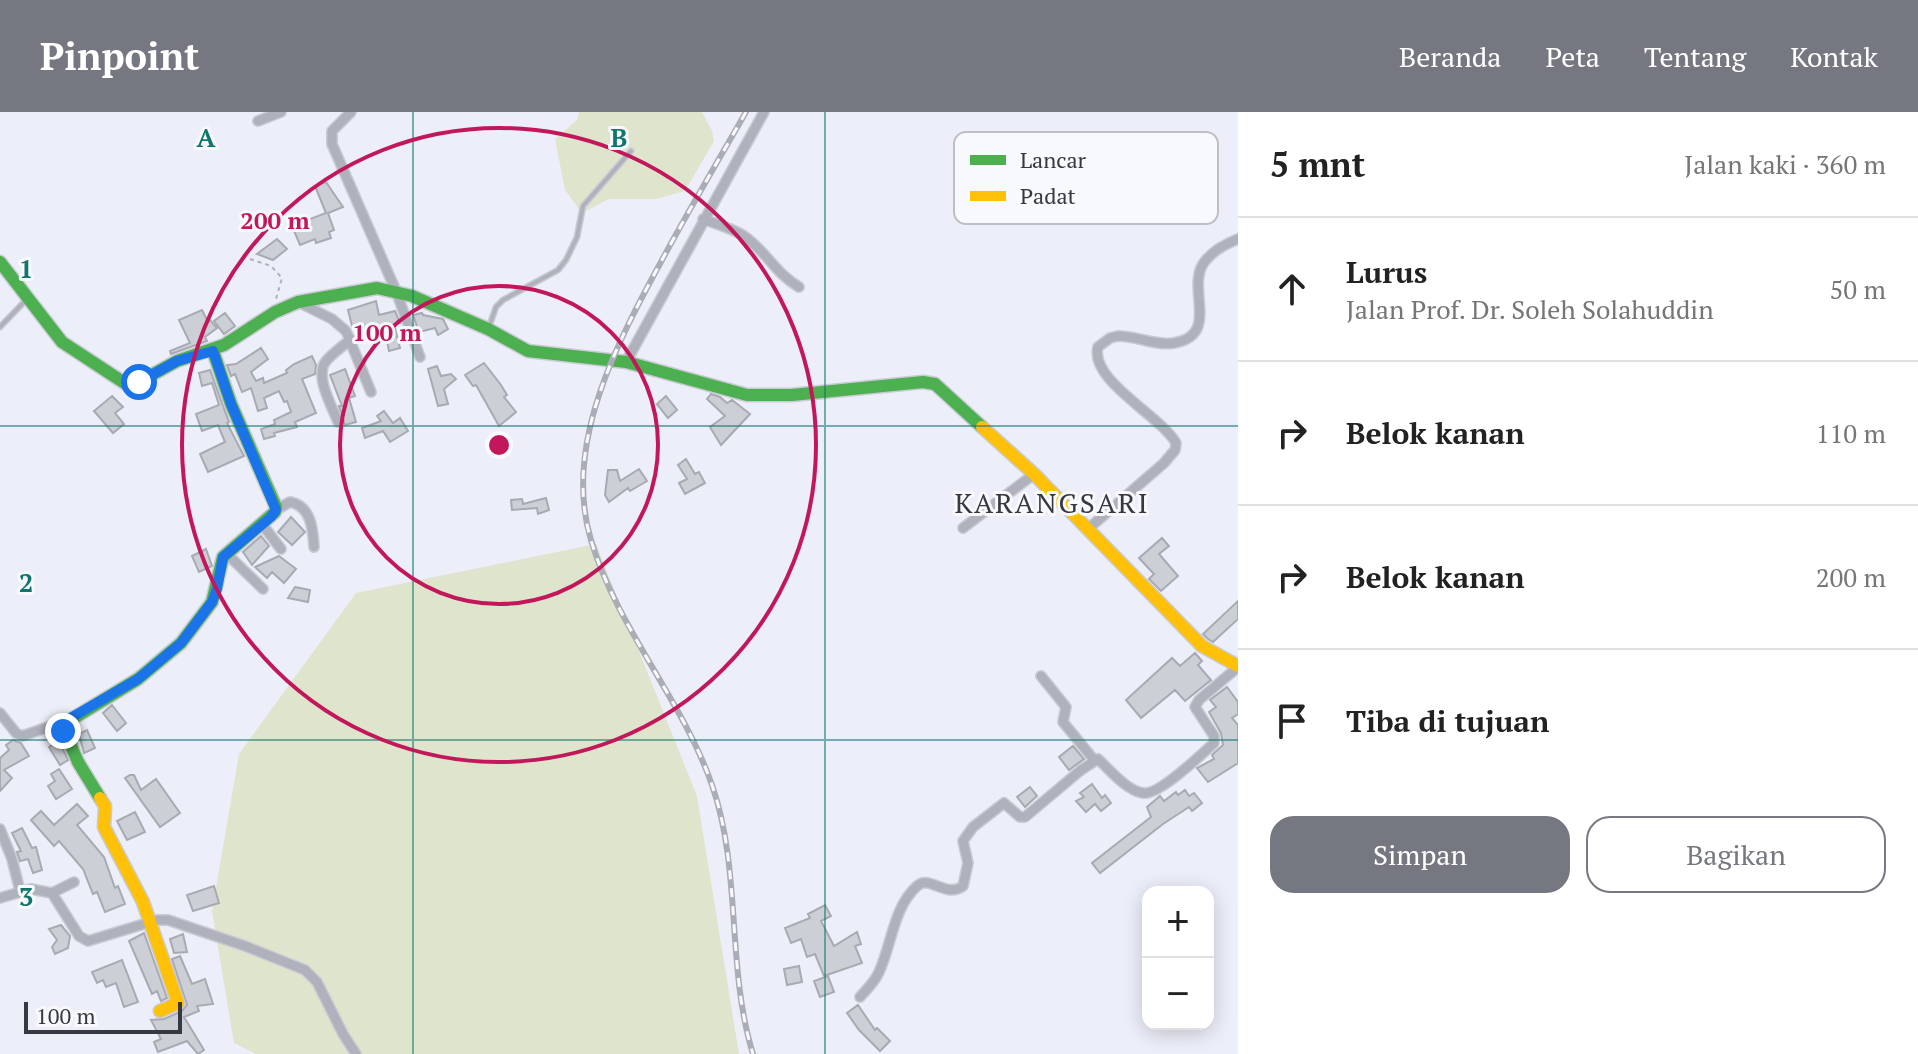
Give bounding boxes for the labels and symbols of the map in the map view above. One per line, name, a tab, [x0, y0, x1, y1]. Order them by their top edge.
text: A	[197, 120, 216, 154]
text: B	[611, 120, 627, 154]
legend	[954, 132, 1218, 224]
text: Lancar	[1020, 145, 1087, 174]
text: Padat	[1020, 181, 1076, 210]
text: 200 m	[240, 204, 310, 236]
text: 1	[19, 251, 33, 285]
text: 100 m	[352, 316, 422, 348]
route start	[121, 364, 157, 400]
centre of rings	[485, 431, 513, 459]
district label: KARANGSARI	[954, 484, 1150, 521]
text: 2	[19, 565, 33, 599]
route end	[45, 713, 81, 749]
text: 3	[19, 879, 33, 913]
scale bar	[24, 998, 182, 1034]

